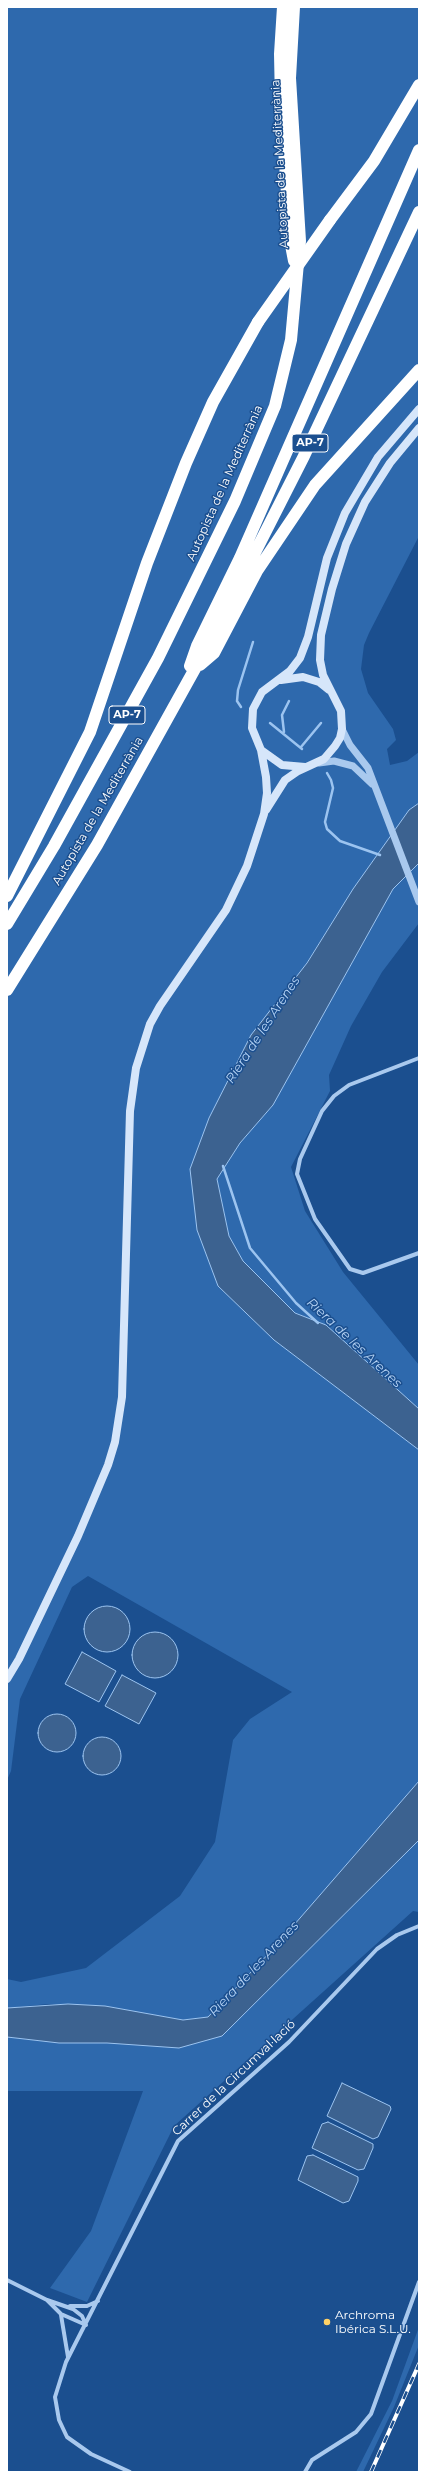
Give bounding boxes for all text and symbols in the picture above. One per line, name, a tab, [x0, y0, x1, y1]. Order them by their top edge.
street label: Autopista de la Mediterrània	[268, 79, 292, 249]
street label: Autopista de la Mediterrània	[184, 403, 266, 563]
road number: AP-7	[292, 434, 328, 452]
road number: AP-7	[109, 706, 145, 724]
street label: Autopista de la Mediterrània	[49, 734, 147, 888]
water label: Riera de les Arenes	[223, 974, 303, 1086]
water label: Riera de les Arenes	[303, 1295, 405, 1391]
water label: Riera de les Arenes	[206, 1918, 302, 2020]
street label: Carrer de la Circumval·lació	[169, 2017, 299, 2139]
place label: Archroma Ibérica S.L.U.	[335, 2308, 411, 2336]
marker: Archroma Ibérica S.L.U.	[322, 2317, 332, 2327]

